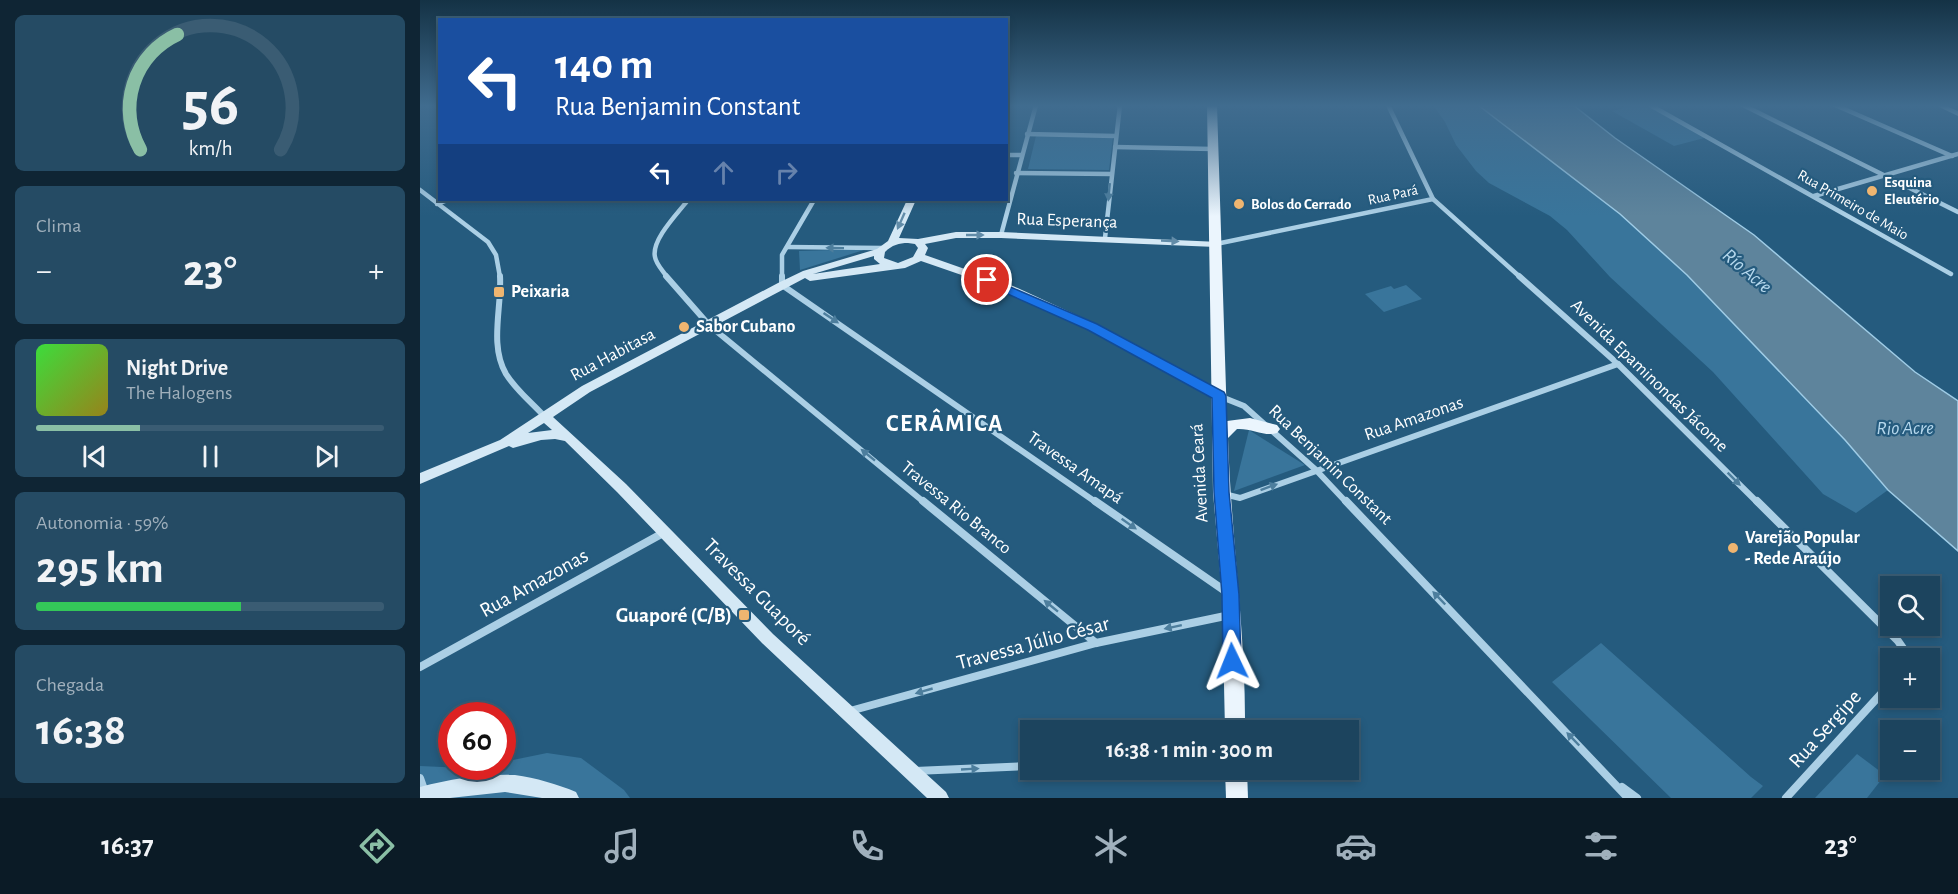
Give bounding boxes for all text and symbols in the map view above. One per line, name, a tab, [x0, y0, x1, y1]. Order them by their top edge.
icon: left	[456, 42, 534, 120]
text: 140 m	[555, 44, 653, 86]
text: 56	[181, 74, 239, 136]
text: Rua Benjamin Constant	[555, 93, 800, 120]
text: km/h	[188, 138, 232, 159]
icon: left	[644, 156, 677, 189]
icon: ahead	[707, 156, 740, 189]
icon: right	[770, 156, 803, 189]
street label: Rua Primeiro de Maio	[1795, 167, 1911, 243]
place label: Esquina Eleutério	[1884, 175, 1939, 207]
street label: Rua Pará	[1367, 182, 1420, 208]
one-way arrow	[1104, 183, 1114, 202]
marker: Esquina Eleutério	[1865, 184, 1879, 198]
marker: Bolos do Cerrado	[1232, 197, 1246, 211]
place label: Bolos do Cerrado	[1251, 197, 1351, 212]
street label: Rua Esperança	[1016, 210, 1118, 232]
one-way arrow	[897, 213, 906, 230]
text: Clima	[36, 216, 81, 236]
one-way arrow	[966, 230, 985, 240]
one-way arrow	[1161, 237, 1180, 246]
one-way arrow	[825, 243, 844, 253]
water label: Río Acre	[1719, 245, 1776, 297]
text: 23°	[183, 249, 237, 294]
pin	[961, 254, 1012, 305]
text: −	[36, 255, 52, 288]
text: +	[368, 255, 384, 288]
icon: arrive	[970, 263, 1003, 296]
place label: Peixaria	[511, 283, 570, 301]
marker: Peixaria	[492, 285, 506, 299]
street label: Avenida Epaminondas Jácome	[1567, 296, 1731, 456]
one-way arrow	[822, 312, 838, 324]
place label: Sabor Cubano	[696, 318, 795, 336]
marker: Sabor Cubano	[677, 320, 691, 334]
street label: Rua Habitasa	[568, 325, 658, 385]
text: Night Drive	[126, 357, 228, 379]
text: The Halogens	[126, 383, 232, 403]
street label: Rua Amazonas	[1362, 394, 1466, 444]
street label: Rua Benjamin Constant	[1265, 402, 1395, 528]
district label: CERÂMICA	[886, 408, 1004, 436]
water label: Rio Acre	[1876, 418, 1934, 438]
street label: Avenida Ceará	[1188, 423, 1212, 523]
street label: Travessa Amapá	[1024, 428, 1126, 508]
icon: previous	[78, 440, 111, 473]
icon: pause	[194, 440, 227, 473]
icon: next	[310, 440, 343, 473]
one-way arrow	[860, 449, 876, 462]
street label: Travessa Rio Branco	[897, 458, 1015, 558]
one-way arrow	[1726, 471, 1740, 485]
one-way arrow	[1260, 482, 1278, 492]
text: Autonomia · 59%	[36, 513, 169, 533]
one-way arrow	[1121, 518, 1137, 530]
place label: Varejão Popular - Rede Araújo	[1745, 529, 1861, 568]
street label: Travessa Guaporé	[699, 534, 815, 650]
marker: Varejão Popular - Rede Araújo	[1726, 541, 1740, 555]
street label: Rua Amazonas	[476, 545, 592, 621]
text: 295 km	[36, 546, 164, 591]
map controls	[1880, 576, 1940, 780]
button: search	[1880, 576, 1940, 636]
one-way arrow	[1432, 591, 1446, 605]
one-way arrow	[1043, 599, 1059, 612]
place label: Guaporé (C/B)	[616, 605, 732, 626]
marker: Guaporé (C/B)	[737, 608, 751, 622]
street label: Travessa Júlio César	[954, 612, 1112, 673]
one-way arrow	[1164, 623, 1183, 632]
position arrow	[1200, 629, 1264, 693]
button: +	[1880, 648, 1940, 708]
text: Chegada	[36, 675, 104, 695]
street label: Rua Sergipe	[1785, 686, 1865, 772]
one-way arrow	[914, 687, 932, 696]
speed limit sign: 60	[438, 702, 516, 780]
text: 16:38	[36, 708, 126, 753]
button: −	[1880, 720, 1940, 780]
one-way arrow	[1567, 732, 1581, 746]
text: 16:38 · 1 min · 300 m	[1106, 739, 1273, 761]
one-way arrow	[960, 764, 979, 773]
icon: directions	[356, 825, 398, 867]
icon: music	[601, 825, 643, 867]
icon: phone	[846, 825, 888, 867]
icon: climate	[1090, 825, 1132, 867]
icon: car	[1335, 825, 1377, 867]
icon: filters	[1580, 825, 1622, 867]
text: 16:37	[101, 832, 154, 859]
text: 23°	[1824, 832, 1857, 859]

